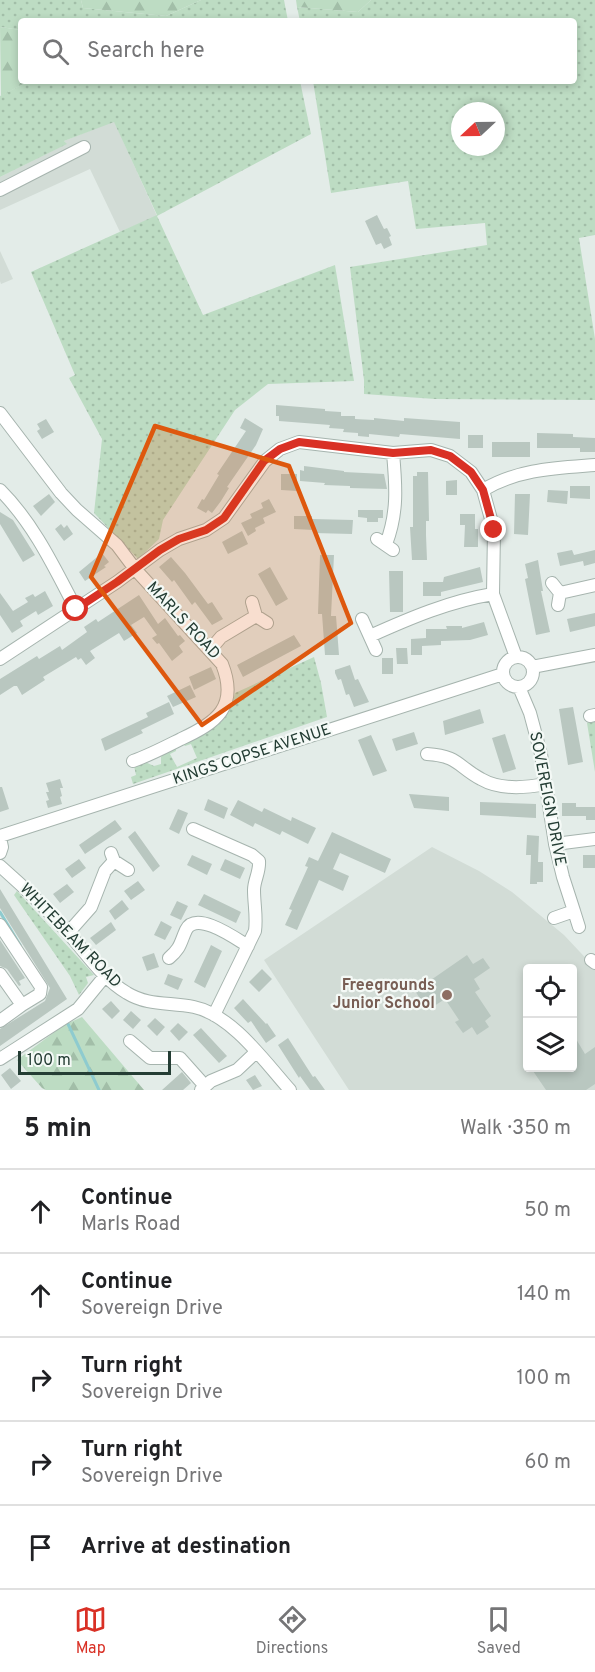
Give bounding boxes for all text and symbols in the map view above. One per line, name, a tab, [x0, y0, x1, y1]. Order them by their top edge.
search box	[18, 18, 577, 84]
icon: search	[39, 35, 72, 68]
text: Search here	[87, 38, 205, 65]
north arrow	[451, 102, 505, 156]
route end	[480, 516, 506, 542]
street label: MARLS ROAD	[142, 578, 224, 664]
route start	[62, 595, 88, 621]
street label: KINGS COPSE AVENUE	[170, 720, 334, 790]
street label: SOVEREIGN DRIVE	[524, 730, 570, 868]
street label: WHITEBEAM ROAD	[15, 879, 125, 993]
map controls	[523, 964, 577, 1072]
button: locate	[523, 964, 577, 1018]
place label: Freegrounds Junior School	[332, 976, 435, 1014]
marker: Freegrounds Junior School	[440, 988, 454, 1002]
button: layers	[523, 1018, 577, 1072]
scale bar	[18, 1048, 171, 1076]
text: 100 m	[27, 1051, 71, 1071]
text: 5 min	[24, 1113, 92, 1146]
text: Walk · 350 m	[460, 1116, 571, 1142]
text: Continue	[81, 1185, 172, 1212]
icon: ahead	[24, 1195, 57, 1228]
text: 50 m	[524, 1198, 571, 1224]
text: Marls Road	[81, 1212, 181, 1238]
text: Continue	[81, 1269, 172, 1296]
icon: ahead	[24, 1279, 57, 1312]
text: 140 m	[517, 1282, 571, 1308]
text: Sovereign Drive	[81, 1296, 223, 1322]
text: Turn right	[81, 1353, 183, 1380]
icon: right	[24, 1363, 57, 1396]
text: 100 m	[516, 1366, 571, 1392]
text: Sovereign Drive	[81, 1380, 223, 1406]
text: Turn right	[81, 1437, 183, 1464]
icon: right	[24, 1447, 57, 1480]
text: 60 m	[525, 1450, 571, 1476]
text: Sovereign Drive	[81, 1464, 223, 1490]
icon: arrive	[24, 1531, 57, 1564]
text: Arrive at destination	[81, 1534, 291, 1561]
tab: Map	[74, 1603, 107, 1659]
tab: Directions	[256, 1603, 328, 1659]
tab: Saved	[477, 1603, 521, 1659]

